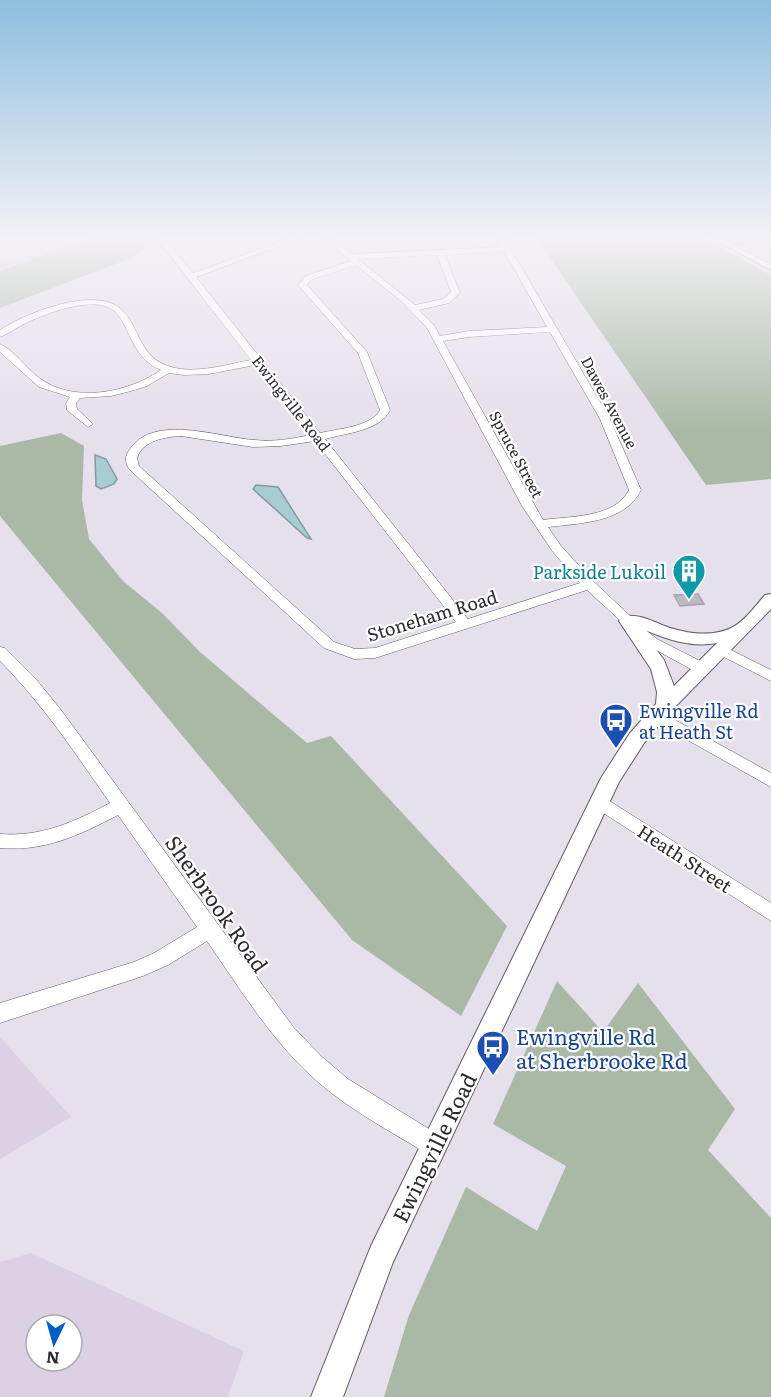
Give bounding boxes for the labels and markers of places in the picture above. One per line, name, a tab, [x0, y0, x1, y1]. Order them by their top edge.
building icon: Parkside Lukoil	[671, 553, 707, 600]
place label: Parkside Lukoil	[533, 558, 666, 585]
place label: Ewingville Rd at Heath St	[639, 697, 759, 745]
bus stop icon: Ewingville Rd at Heath St	[598, 702, 634, 749]
place label: Ewingville Rd at Sherbrooke Rd	[516, 1020, 688, 1075]
bus stop icon: Ewingville Rd at Sherbrooke Rd	[475, 1029, 511, 1076]

